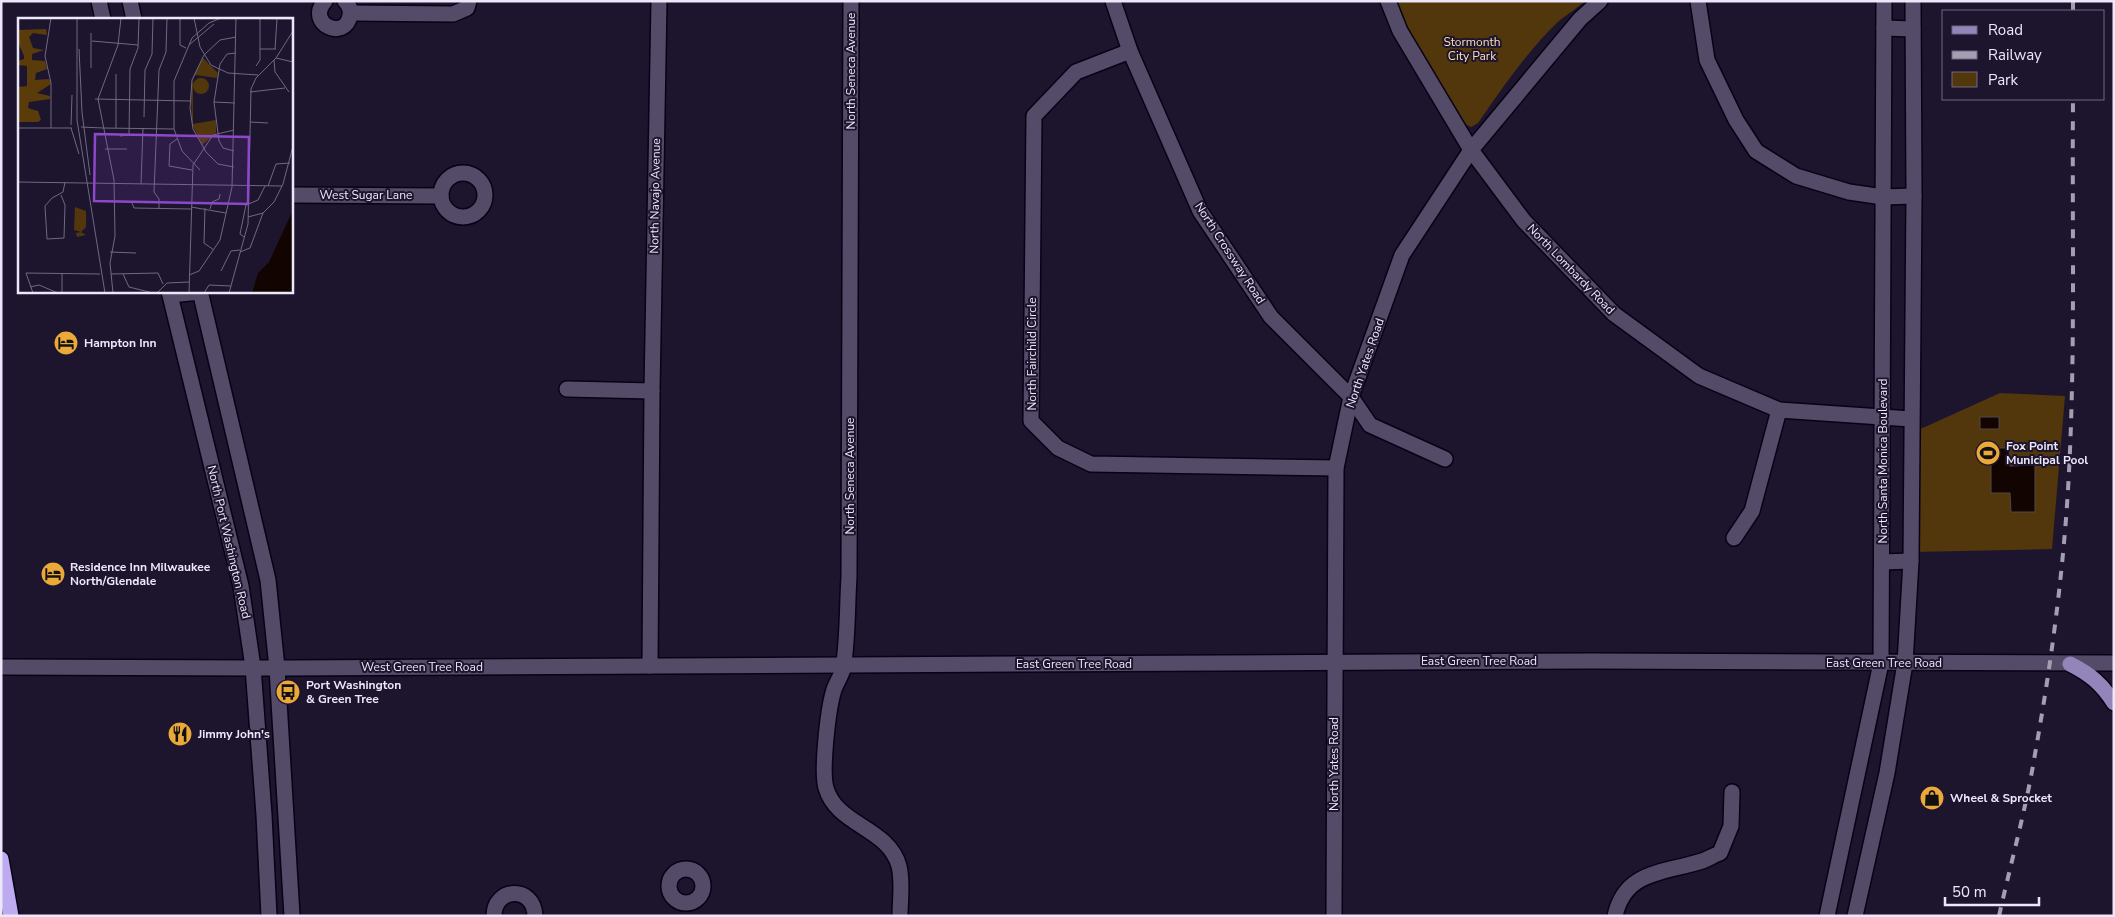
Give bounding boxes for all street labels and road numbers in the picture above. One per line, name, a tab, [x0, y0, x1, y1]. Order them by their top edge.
street label: North Seneca Avenue	[843, 12, 859, 130]
street label: North Navajo Avenue	[646, 138, 664, 254]
street label: West Sugar Lane	[320, 187, 412, 203]
street label: North Crossway Road	[1191, 199, 1269, 307]
street label: North Lombardy Road	[1524, 220, 1618, 318]
street label: North Fairchild Circle	[1024, 297, 1040, 411]
street label: North Yates Road	[1342, 316, 1388, 410]
street label: North Santa Monica Boulevard	[1875, 379, 1891, 543]
street label: North Seneca Avenue	[842, 417, 858, 535]
street label: North Port Washington Road	[204, 464, 254, 620]
street label: East Green Tree Road	[1421, 653, 1537, 669]
street label: East Green Tree Road	[1826, 655, 1942, 671]
street label: East Green Tree Road	[1016, 656, 1132, 672]
street label: West Green Tree Road	[361, 659, 483, 675]
street label: North Yates Road	[1326, 717, 1342, 811]

